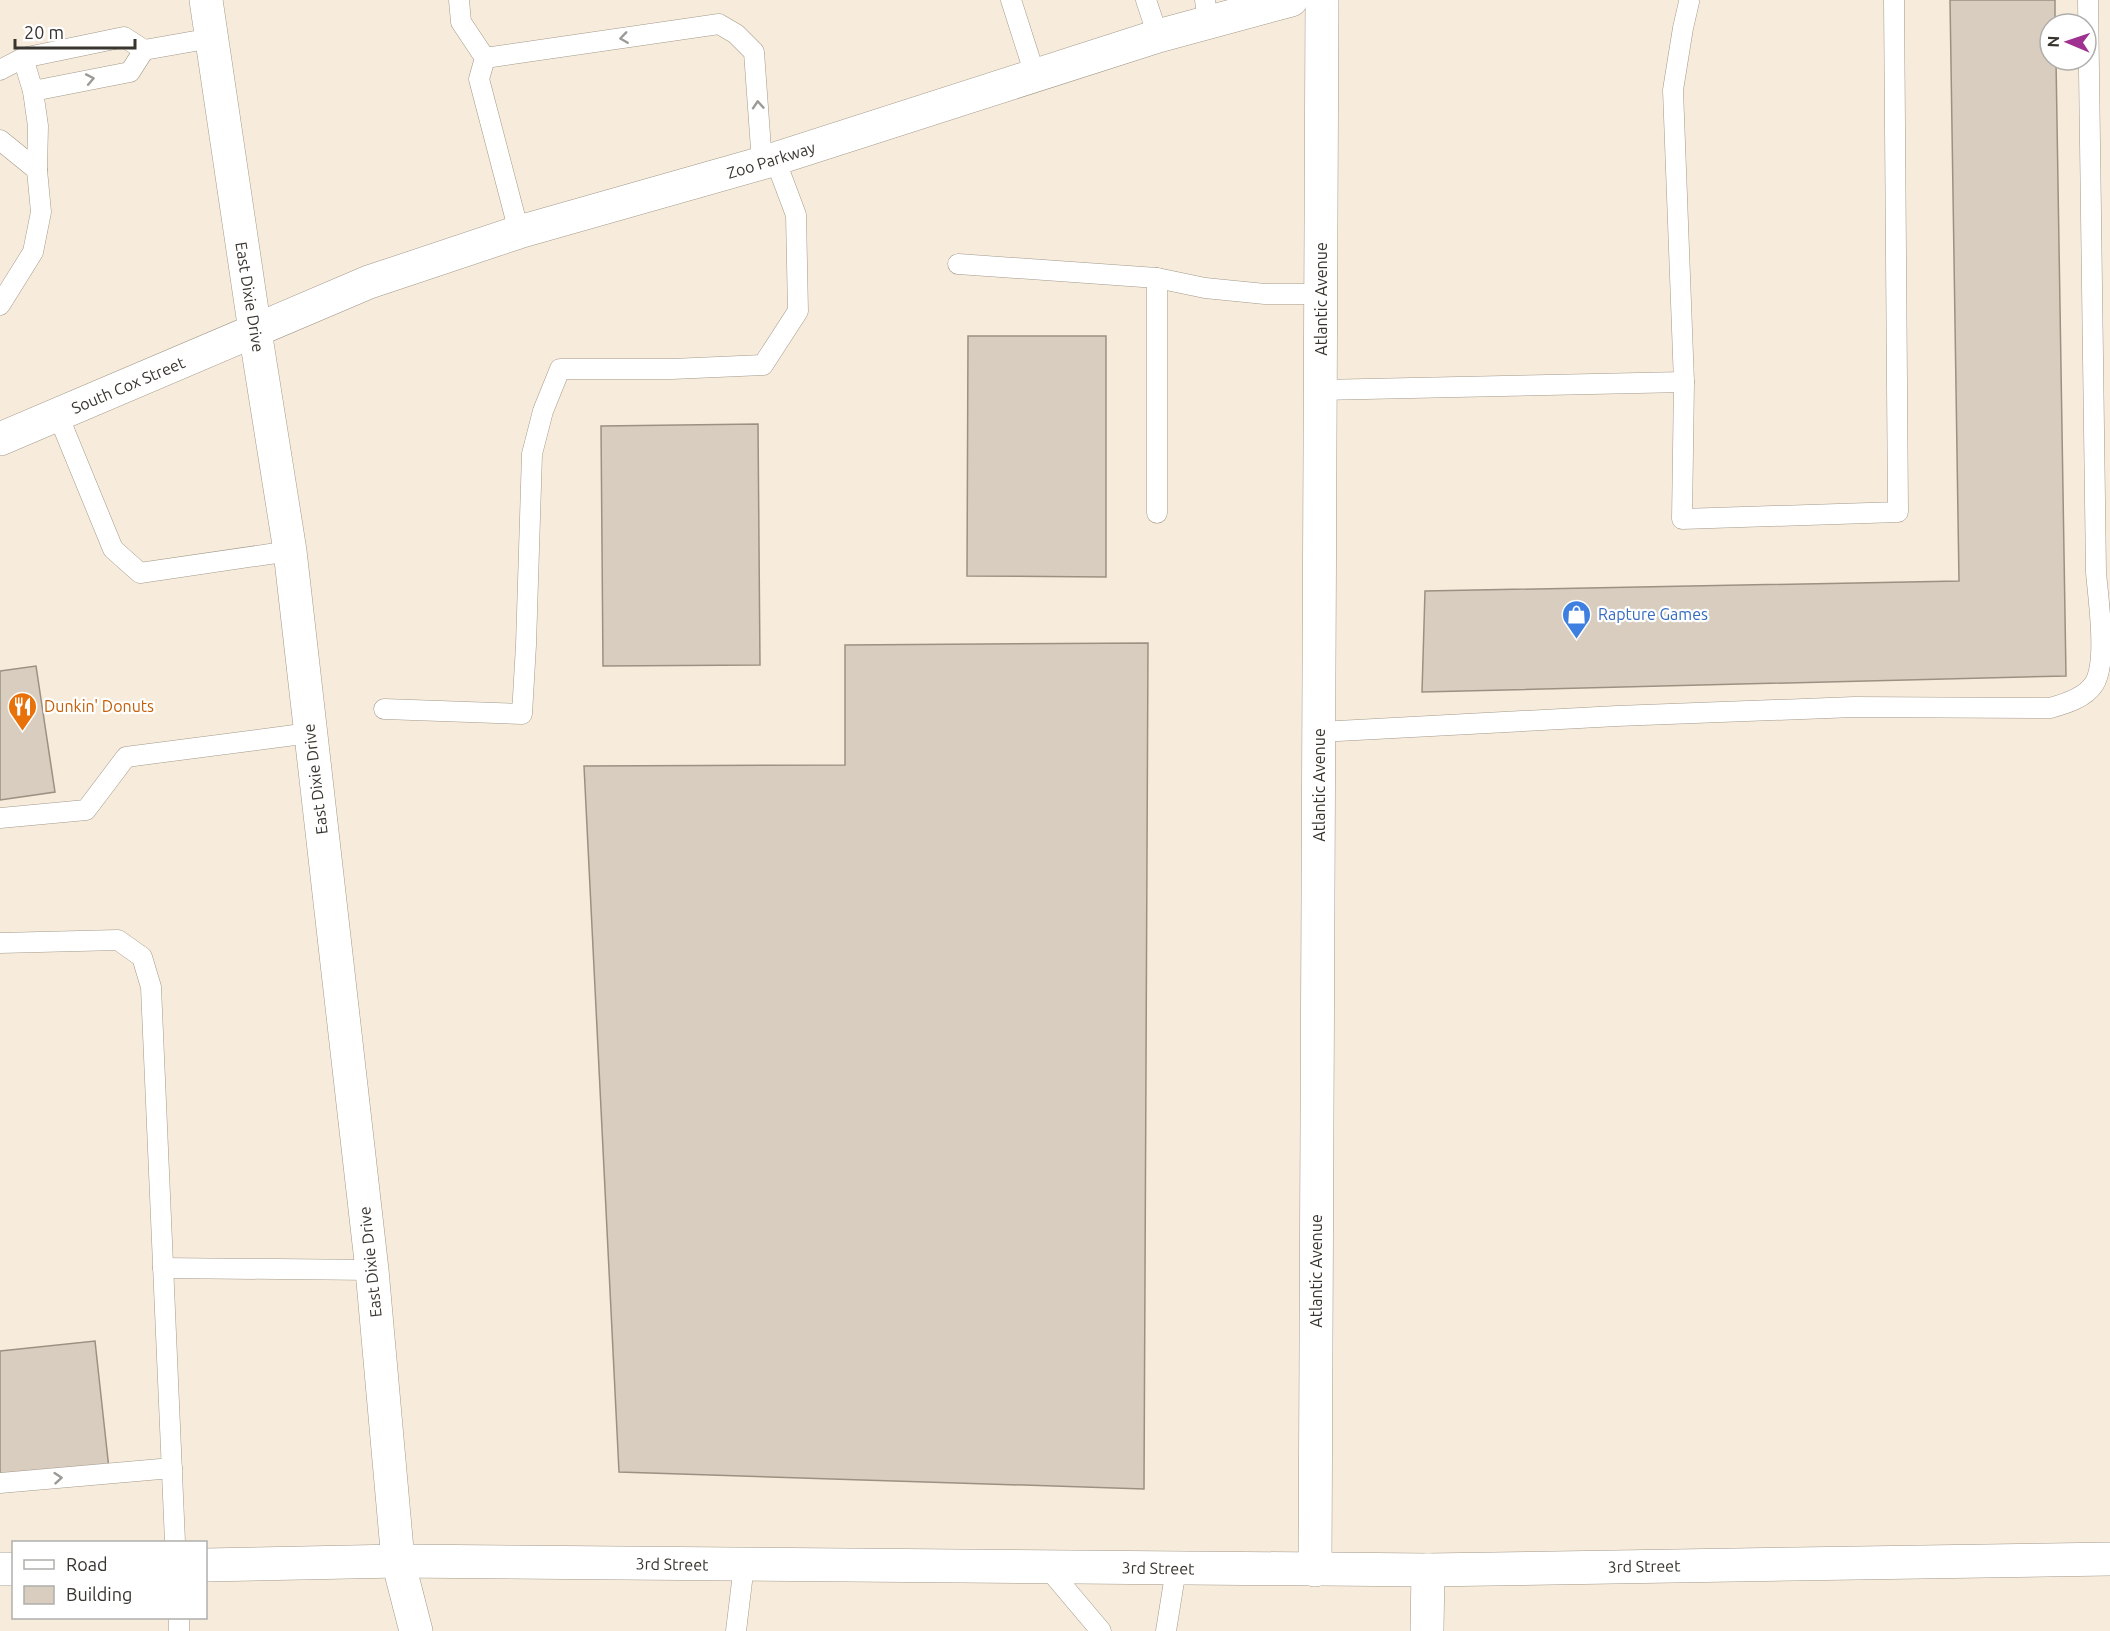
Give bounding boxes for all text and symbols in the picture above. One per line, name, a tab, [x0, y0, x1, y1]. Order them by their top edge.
scale bar	[15, 12, 135, 50]
north arrow	[2038, 12, 2098, 72]
text: 20 m	[24, 22, 64, 42]
one-way arrow	[619, 31, 628, 43]
text: N	[2044, 35, 2062, 48]
one-way arrow	[85, 73, 95, 86]
one-way arrow	[752, 100, 765, 109]
street label: Zoo Parkway	[725, 138, 818, 182]
street label: East Dixie Drive	[232, 240, 268, 354]
street label: Atlantic Avenue	[1312, 242, 1330, 356]
street label: South Cox Street	[69, 353, 188, 417]
shop icon: Rapture Games	[1561, 598, 1593, 640]
place label: Rapture Games	[1598, 605, 1708, 623]
restaurant icon: Dunkin' Donuts	[7, 690, 39, 732]
place label: Dunkin' Donuts	[44, 697, 154, 715]
street label: East Dixie Drive	[299, 723, 331, 835]
street label: Atlantic Avenue	[1310, 728, 1328, 842]
street label: East Dixie Drive	[355, 1206, 385, 1318]
street label: Atlantic Avenue	[1307, 1214, 1325, 1328]
one-way arrow	[54, 1472, 63, 1485]
legend	[12, 1541, 207, 1619]
text: Road	[66, 1554, 108, 1574]
street label: 3rd Street	[635, 1554, 709, 1574]
street label: 3rd Street	[1607, 1556, 1681, 1576]
street label: 3rd Street	[1121, 1558, 1195, 1578]
text: Building	[66, 1584, 132, 1604]

